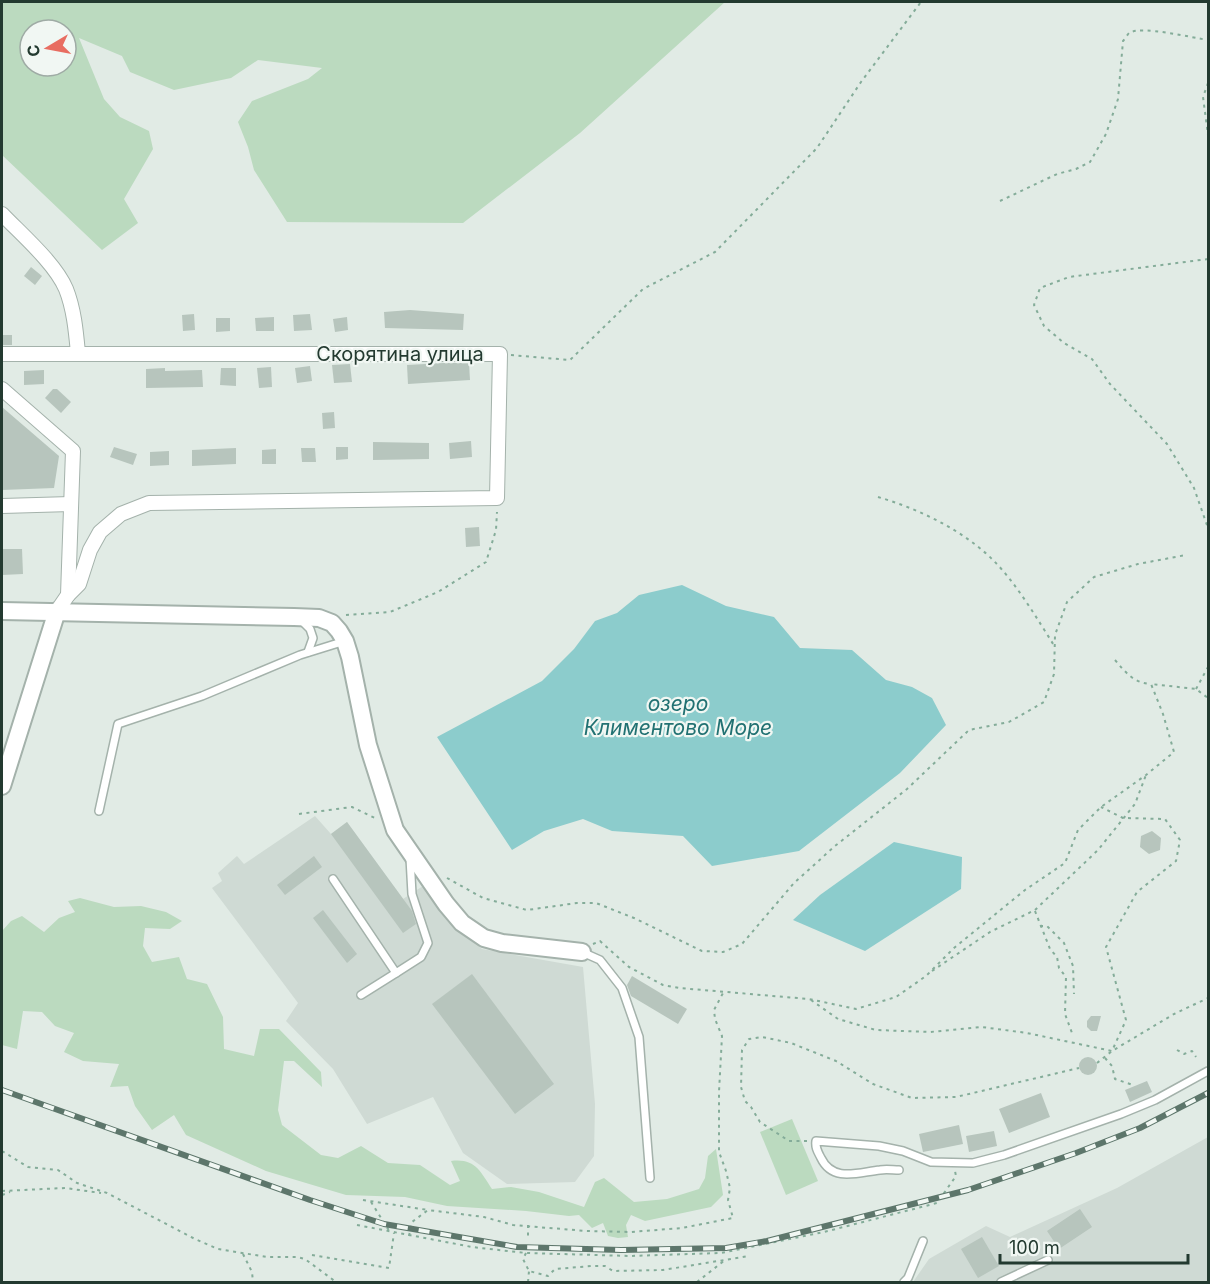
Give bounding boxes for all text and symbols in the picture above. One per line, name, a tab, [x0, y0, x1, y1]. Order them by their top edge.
north arrow	[18, 18, 78, 78]
text: С	[22, 43, 44, 58]
street label: Скорятина улица	[316, 342, 484, 366]
water label: озеро Климентово Море	[584, 691, 772, 740]
scale bar	[1000, 1227, 1188, 1265]
text: 100 m	[1009, 1237, 1060, 1258]

